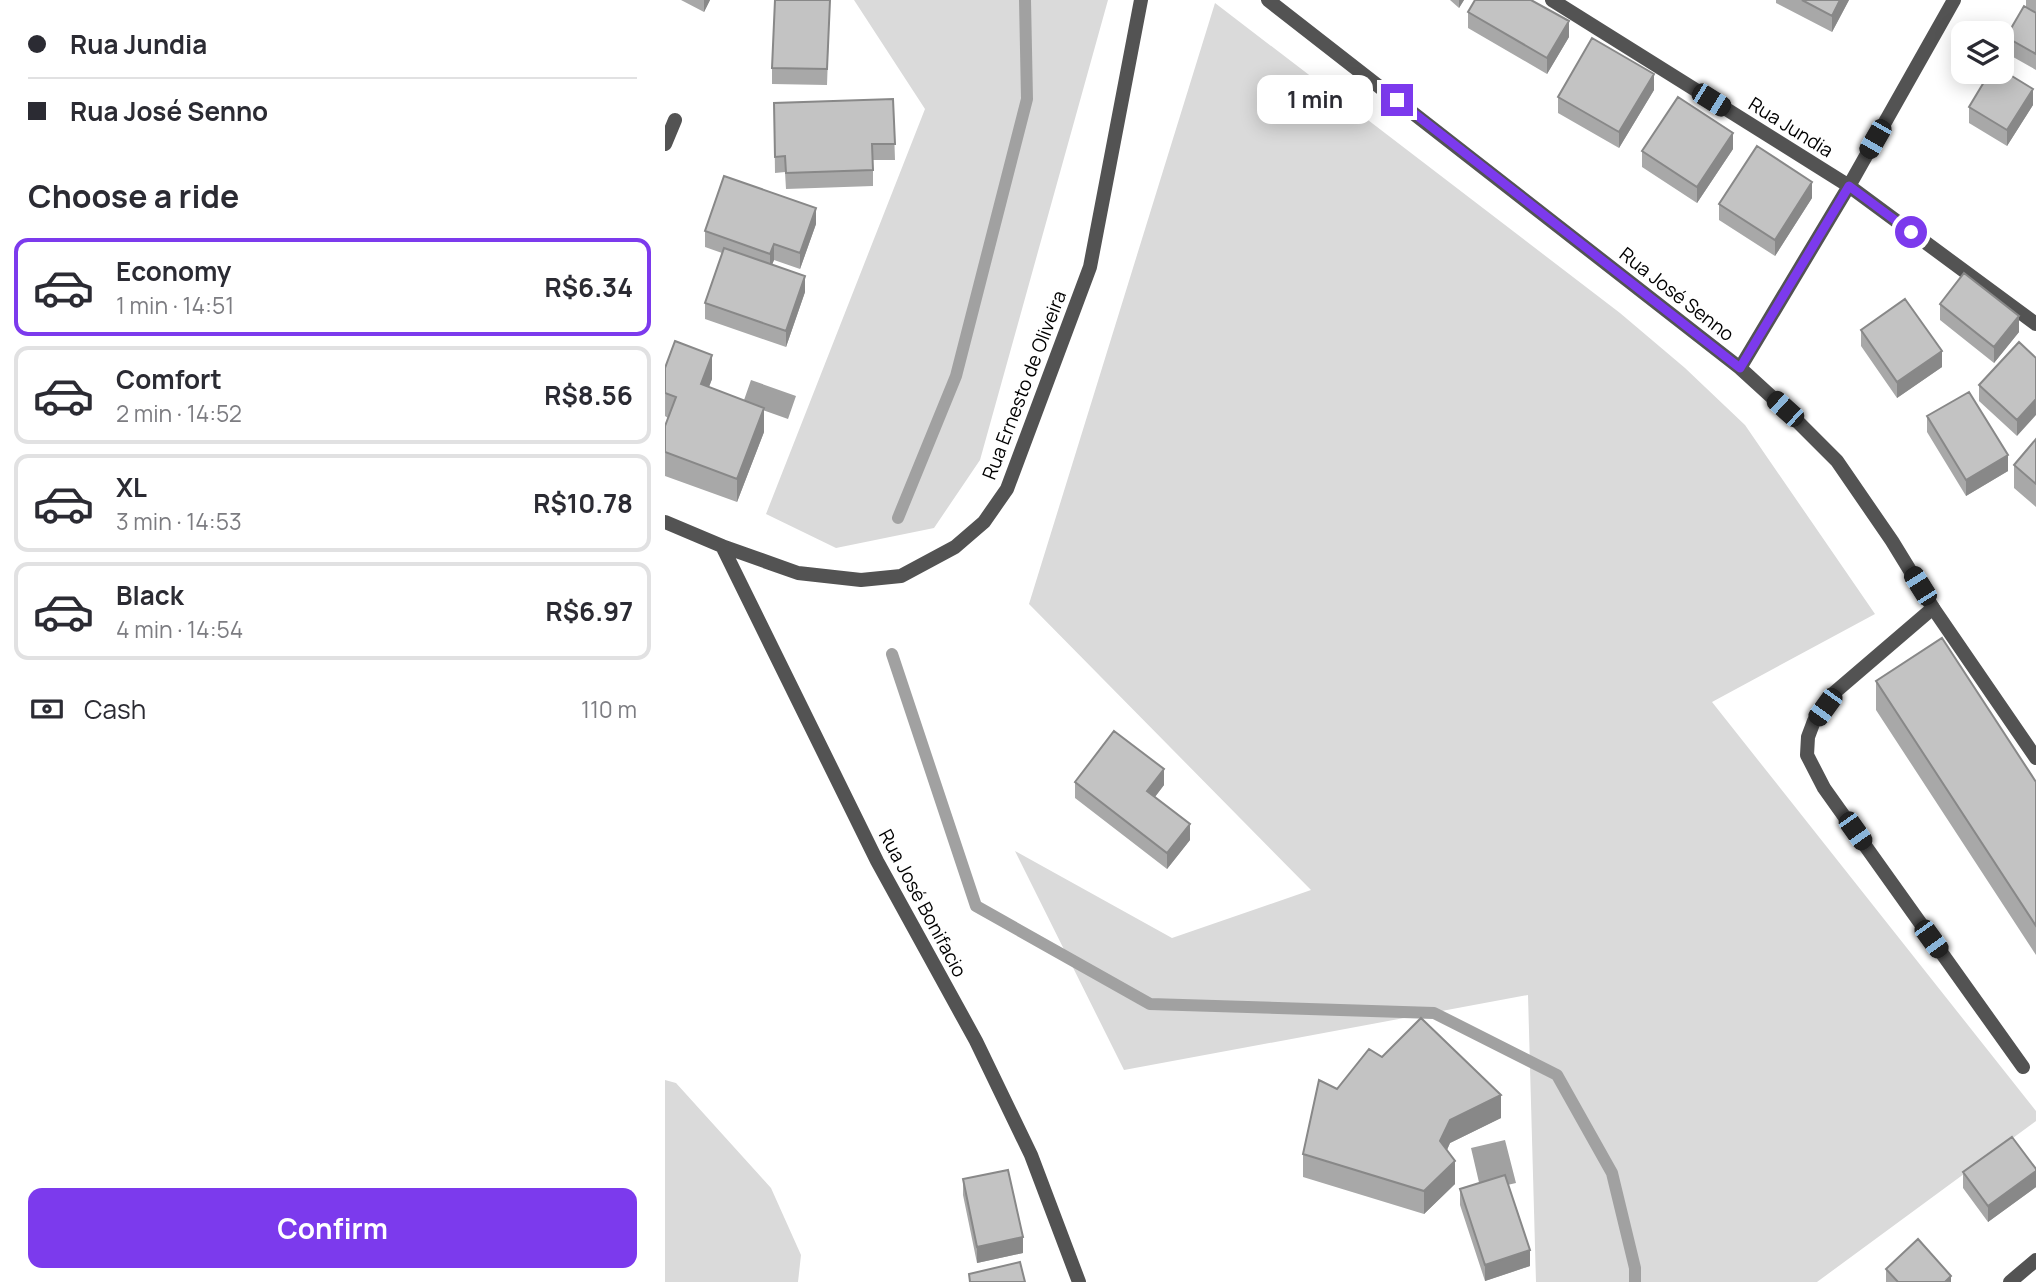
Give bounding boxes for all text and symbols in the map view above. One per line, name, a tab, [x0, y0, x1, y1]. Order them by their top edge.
map controls	[1951, 21, 2014, 84]
button: layers	[1951, 21, 2014, 84]
text: Rua Jundia	[70, 26, 207, 62]
callout: 1 min	[1257, 76, 1373, 124]
car	[1688, 80, 1735, 120]
text: 1 min	[1287, 83, 1343, 115]
route end	[1381, 84, 1413, 116]
street label: Rua Jundia	[1744, 91, 1838, 163]
text: Rua José Senno	[70, 93, 268, 129]
car	[1856, 116, 1895, 162]
text: Choose a ride	[28, 174, 239, 218]
route start	[1895, 216, 1927, 248]
street label: Rua José Senno	[1614, 241, 1740, 347]
text: Economy	[116, 253, 231, 289]
icon: car	[32, 256, 95, 319]
text: R$6.34	[545, 269, 633, 305]
street label: Rua Ernesto de Oliveira	[976, 287, 1072, 483]
text: 1 min · 14:51	[116, 289, 234, 321]
text: Comfort	[116, 361, 222, 397]
icon: car	[32, 364, 95, 427]
text: R$8.56	[544, 377, 633, 413]
car	[1763, 387, 1808, 431]
text: 2 min · 14:52	[116, 397, 242, 429]
text: XL	[116, 469, 147, 505]
icon: car	[32, 472, 95, 535]
text: R$10.78	[533, 485, 633, 521]
text: 3 min · 14:53	[116, 505, 242, 537]
car	[1900, 563, 1941, 609]
text: Black	[116, 577, 184, 613]
icon: car	[32, 580, 95, 643]
text: R$6.97	[546, 593, 633, 629]
text: 4 min · 14:54	[116, 613, 243, 645]
car	[1805, 684, 1846, 730]
icon: cash	[28, 690, 66, 728]
text: Cash	[84, 691, 146, 727]
text: 110 m	[581, 693, 637, 725]
car	[1835, 808, 1876, 854]
street label: Rua José Bonifacio	[873, 825, 973, 981]
car	[1911, 916, 1952, 962]
button: Confirm	[28, 1188, 637, 1268]

